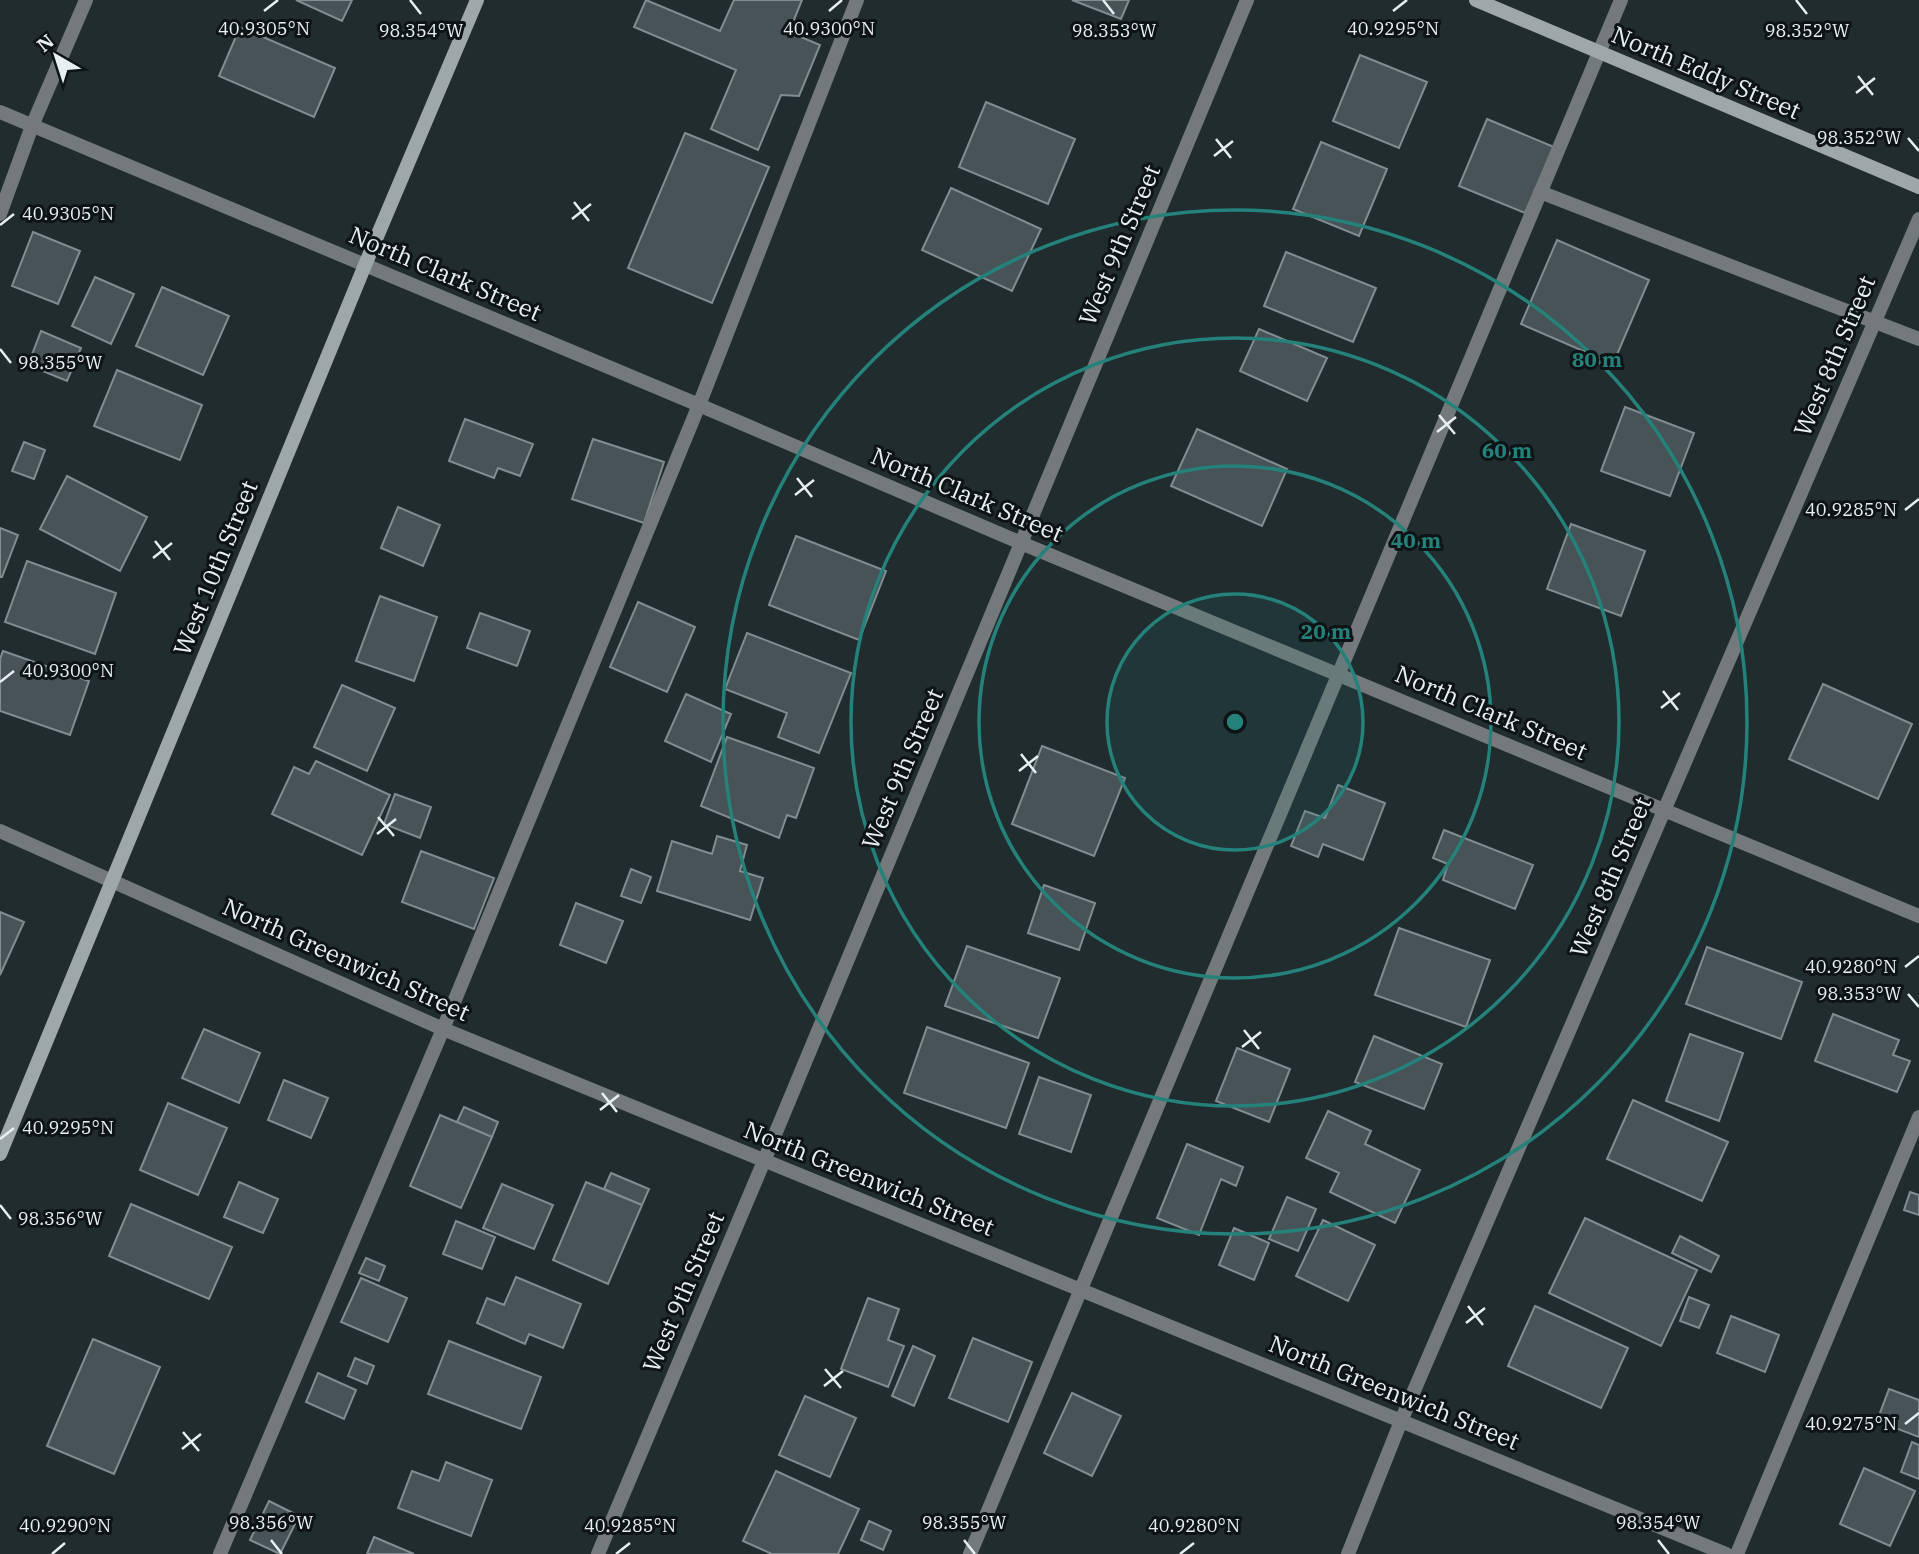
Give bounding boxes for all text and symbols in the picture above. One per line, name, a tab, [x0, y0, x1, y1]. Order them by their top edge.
text: 40.9305°N	[218, 17, 310, 40]
text: 40.9300°N	[783, 17, 875, 40]
text: 40.9295°N	[1347, 17, 1439, 40]
street label: North Eddy Street	[1607, 18, 1806, 126]
text: 98.354°W	[379, 19, 464, 42]
text: 98.353°W	[1072, 19, 1157, 42]
text: 98.352°W	[1765, 19, 1850, 42]
north arrow	[21, 21, 91, 91]
text: N	[32, 29, 59, 57]
text: 98.352°W	[1817, 126, 1902, 149]
street label: West 9th Street	[1071, 159, 1167, 330]
text: 40.9305°N	[22, 202, 114, 225]
street label: North Clark Street	[345, 218, 546, 328]
street label: West 8th Street	[1786, 270, 1882, 441]
text: 80 m	[1572, 345, 1622, 373]
text: 98.355°W	[18, 351, 103, 374]
text: 60 m	[1482, 436, 1532, 464]
street label: North Clark Street	[867, 439, 1068, 549]
street label: West 10th Street	[165, 475, 265, 660]
text: 40.9285°N	[1805, 498, 1897, 521]
text: 40 m	[1391, 526, 1441, 554]
text: 20 m	[1301, 617, 1351, 645]
street label: North Clark Street	[1391, 657, 1592, 767]
text: 40.9300°N	[22, 659, 114, 682]
street label: West 9th Street	[854, 683, 950, 854]
centre of rings	[1223, 710, 1247, 734]
street label: West 8th Street	[1562, 791, 1658, 962]
street label: North Greenwich Street	[218, 890, 475, 1028]
text: 40.9280°N	[1805, 955, 1897, 978]
text: 98.353°W	[1817, 982, 1902, 1005]
street label: North Greenwich Street	[739, 1113, 999, 1243]
text: 40.9295°N	[22, 1116, 114, 1139]
street label: West 9th Street	[635, 1206, 731, 1377]
text: 98.356°W	[18, 1207, 103, 1230]
street label: North Greenwich Street	[1264, 1327, 1524, 1457]
text: 40.9275°N	[1805, 1412, 1897, 1435]
text: 98.356°W	[229, 1511, 314, 1534]
text: 98.355°W	[922, 1511, 1007, 1534]
text: 98.354°W	[1616, 1511, 1701, 1534]
text: 40.9290°N	[19, 1514, 111, 1537]
text: 40.9285°N	[584, 1514, 676, 1537]
text: 40.9280°N	[1148, 1514, 1240, 1537]

